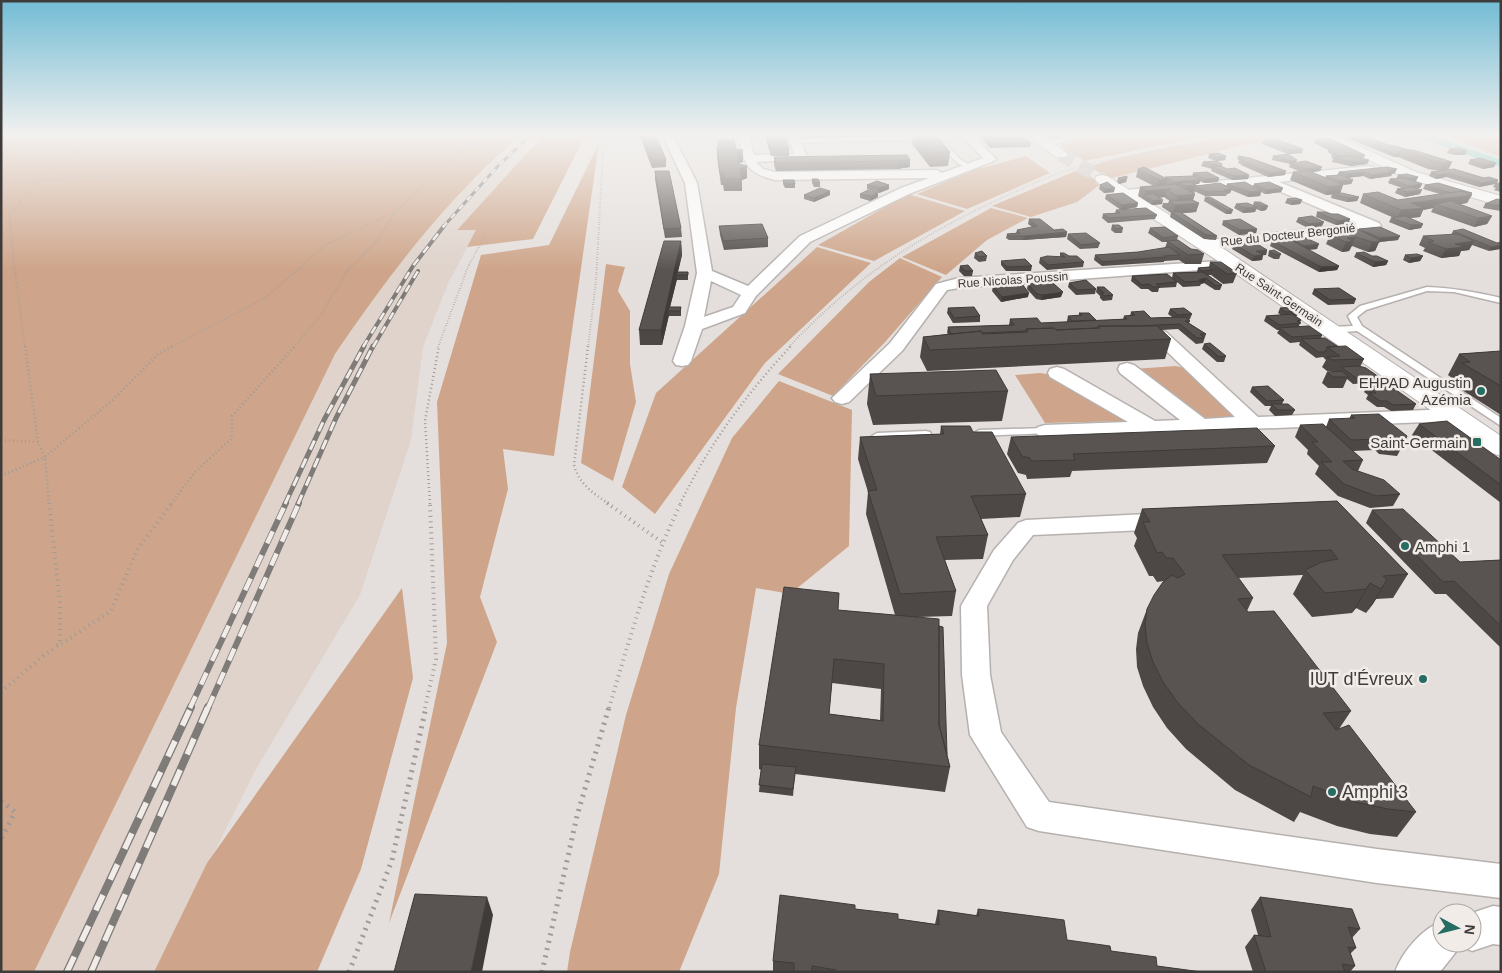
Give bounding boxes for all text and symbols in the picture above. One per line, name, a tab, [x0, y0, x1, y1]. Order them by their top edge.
street label: Rue du Docteur Bergonié	[1220, 221, 1356, 249]
street label: Rue Saint-Germain	[1233, 260, 1325, 330]
street label: Rue Nicolas Poussin	[957, 269, 1069, 291]
place label: EHPAD Augustin Azémia	[1359, 374, 1472, 408]
marker: EHPAD Augustin Azémia	[1475, 385, 1487, 397]
place label: Saint-Germain	[1370, 434, 1467, 451]
marker: Saint-Germain	[1471, 436, 1483, 448]
place label: Amphi 1	[1415, 538, 1470, 555]
marker: Amphi 1	[1399, 540, 1411, 552]
place label: IUT d'Évreux	[1310, 669, 1413, 689]
marker: IUT d'Évreux	[1417, 673, 1429, 685]
place label: Amphi 3	[1342, 782, 1408, 802]
marker: Amphi 3	[1326, 786, 1338, 798]
north arrow	[1432, 903, 1482, 953]
text: N	[1461, 924, 1478, 936]

